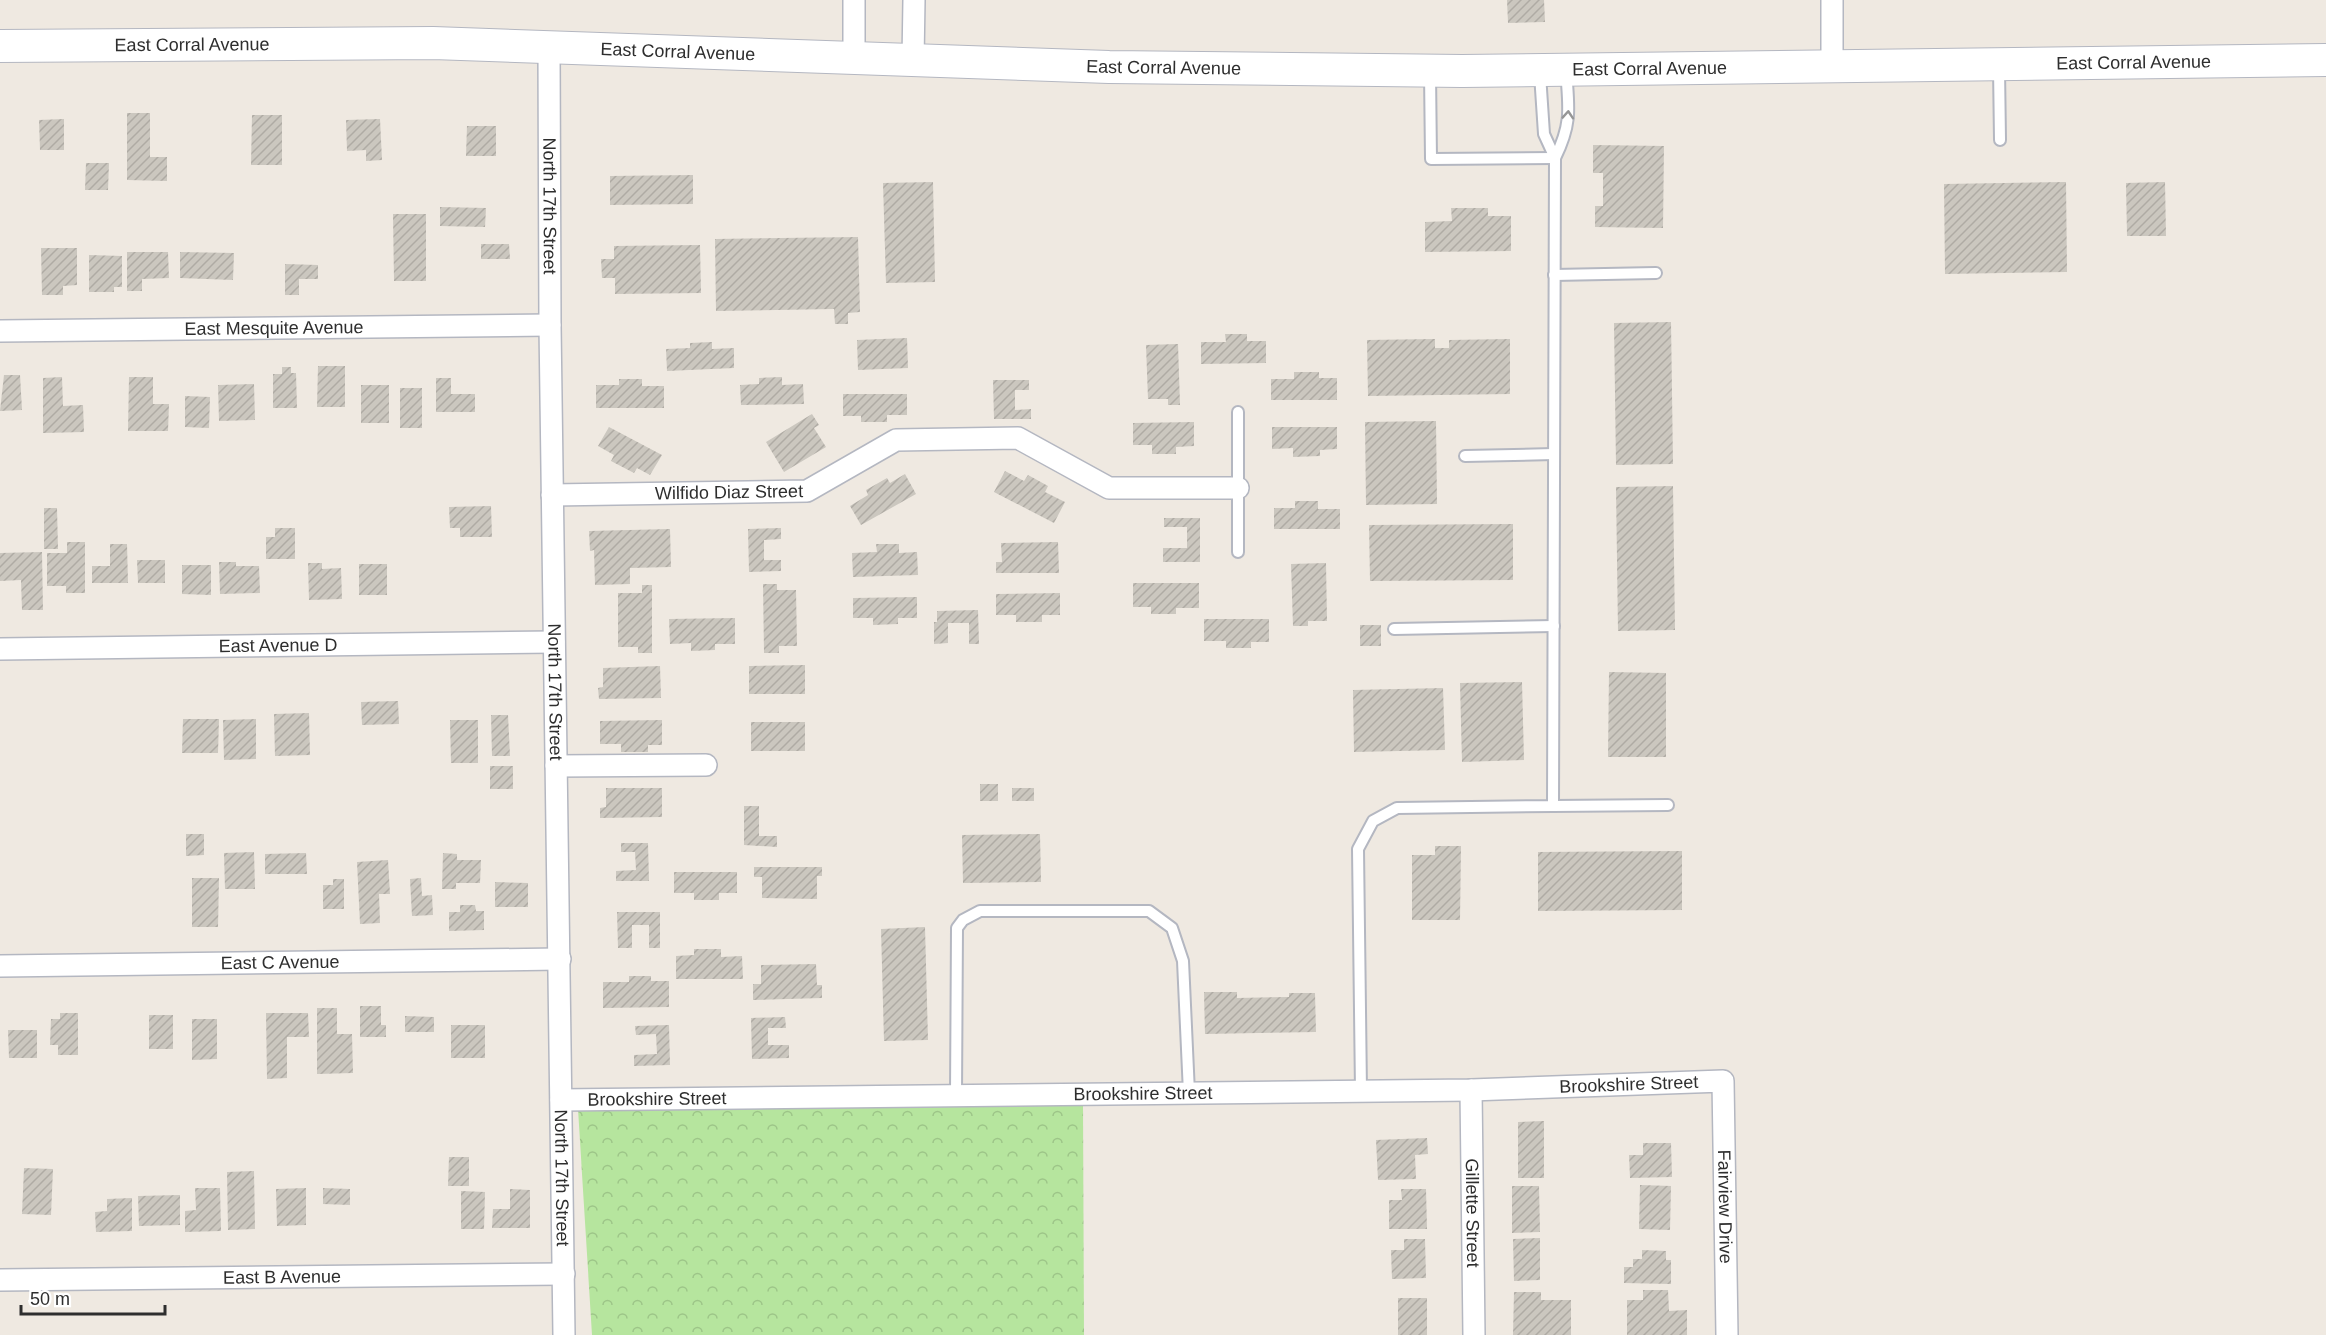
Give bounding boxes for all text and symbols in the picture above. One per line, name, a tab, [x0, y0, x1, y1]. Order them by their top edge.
street label: East Corral Avenue	[114, 34, 269, 55]
street label: East Corral Avenue	[600, 39, 756, 64]
street label: East Corral Avenue	[2056, 51, 2211, 73]
street label: East Corral Avenue	[1086, 56, 1241, 78]
street label: East Corral Avenue	[1572, 58, 1727, 80]
one-way arrow	[1561, 111, 1574, 120]
street label: North 17th Street	[539, 137, 560, 275]
street label: East Mesquite Avenue	[184, 317, 364, 339]
street label: Wilfido Diaz Street	[655, 481, 803, 503]
street label: North 17th Street	[544, 623, 566, 761]
street label: East Avenue D	[218, 635, 338, 656]
street label: East C Avenue	[220, 952, 340, 973]
street label: Brookshire Street	[1559, 1072, 1699, 1097]
street label: Brookshire Street	[1073, 1083, 1213, 1104]
street label: Brookshire Street	[587, 1088, 727, 1110]
street label: North 17th Street	[551, 1109, 573, 1247]
street label: Fairview Drive	[1714, 1150, 1736, 1264]
street label: Gillette Street	[1462, 1158, 1483, 1268]
street label: East B Avenue	[223, 1266, 341, 1288]
scale bar	[21, 1278, 165, 1316]
text: 50 m	[30, 1289, 70, 1309]

